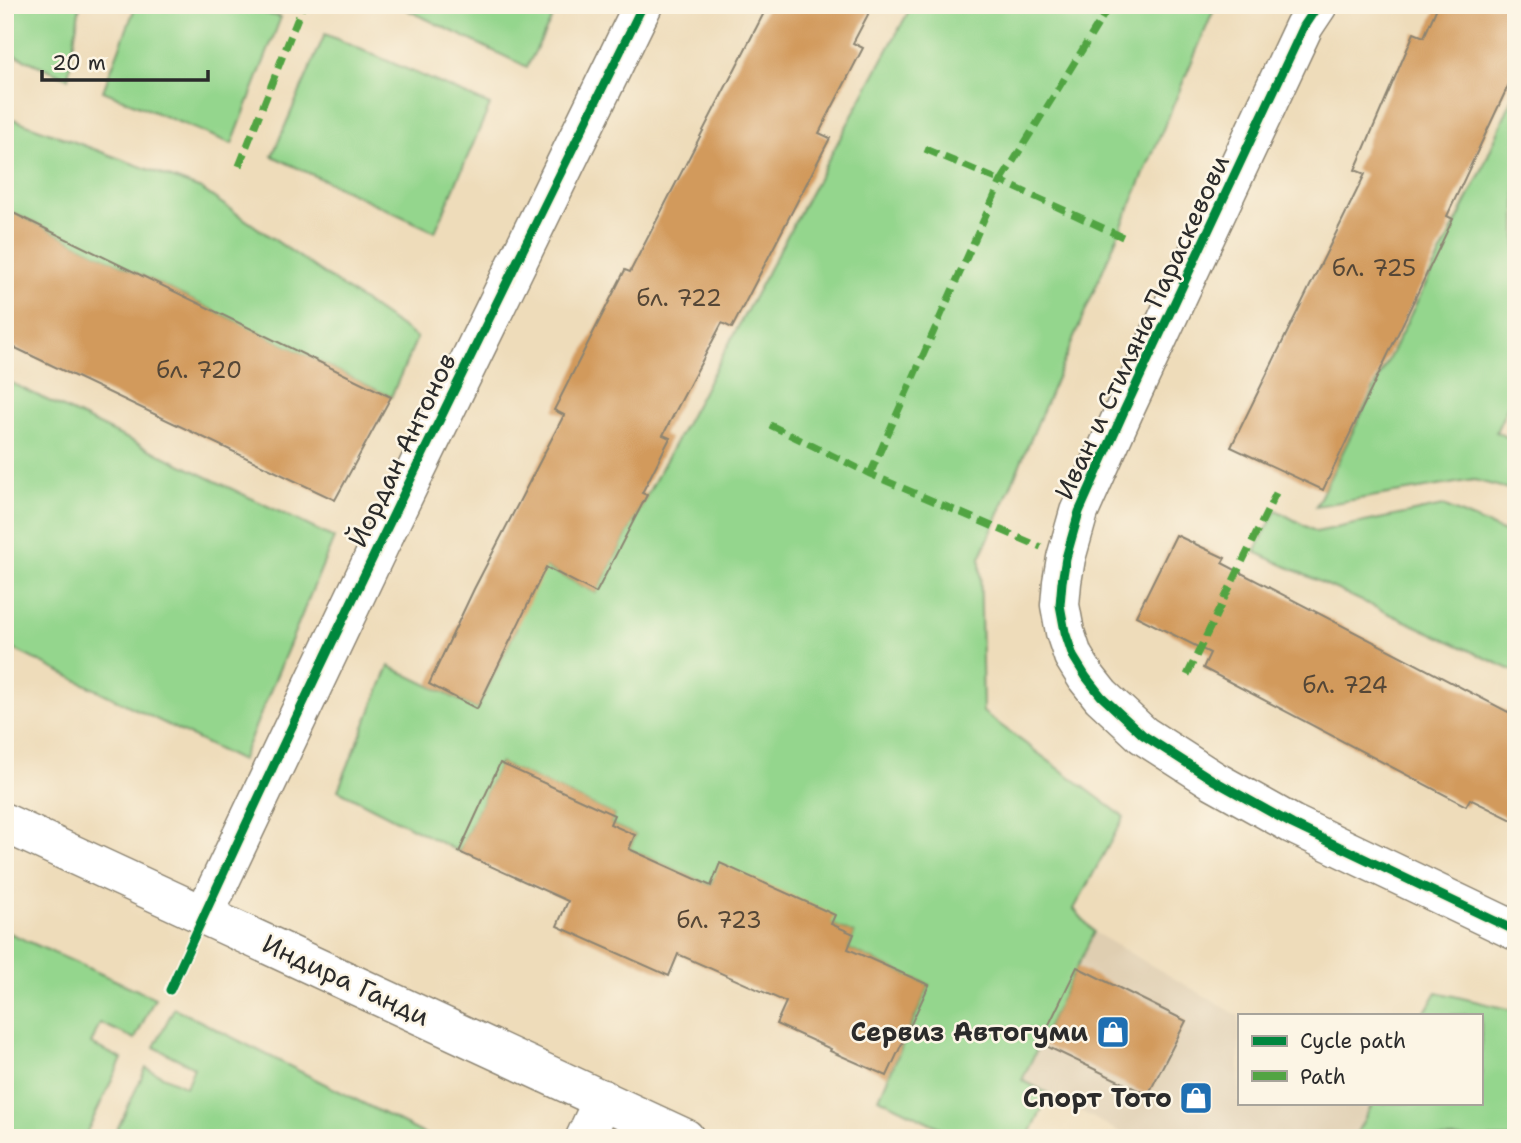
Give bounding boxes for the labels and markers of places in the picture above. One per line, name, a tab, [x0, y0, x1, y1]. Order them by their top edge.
shop icon: Сервиз Автогуми	[1094, 1013, 1132, 1051]
place label: Сервиз Автогуми	[851, 1014, 1088, 1049]
shop icon: Спорт Тото	[1177, 1079, 1215, 1117]
place label: Спорт Тото	[1023, 1080, 1172, 1115]

